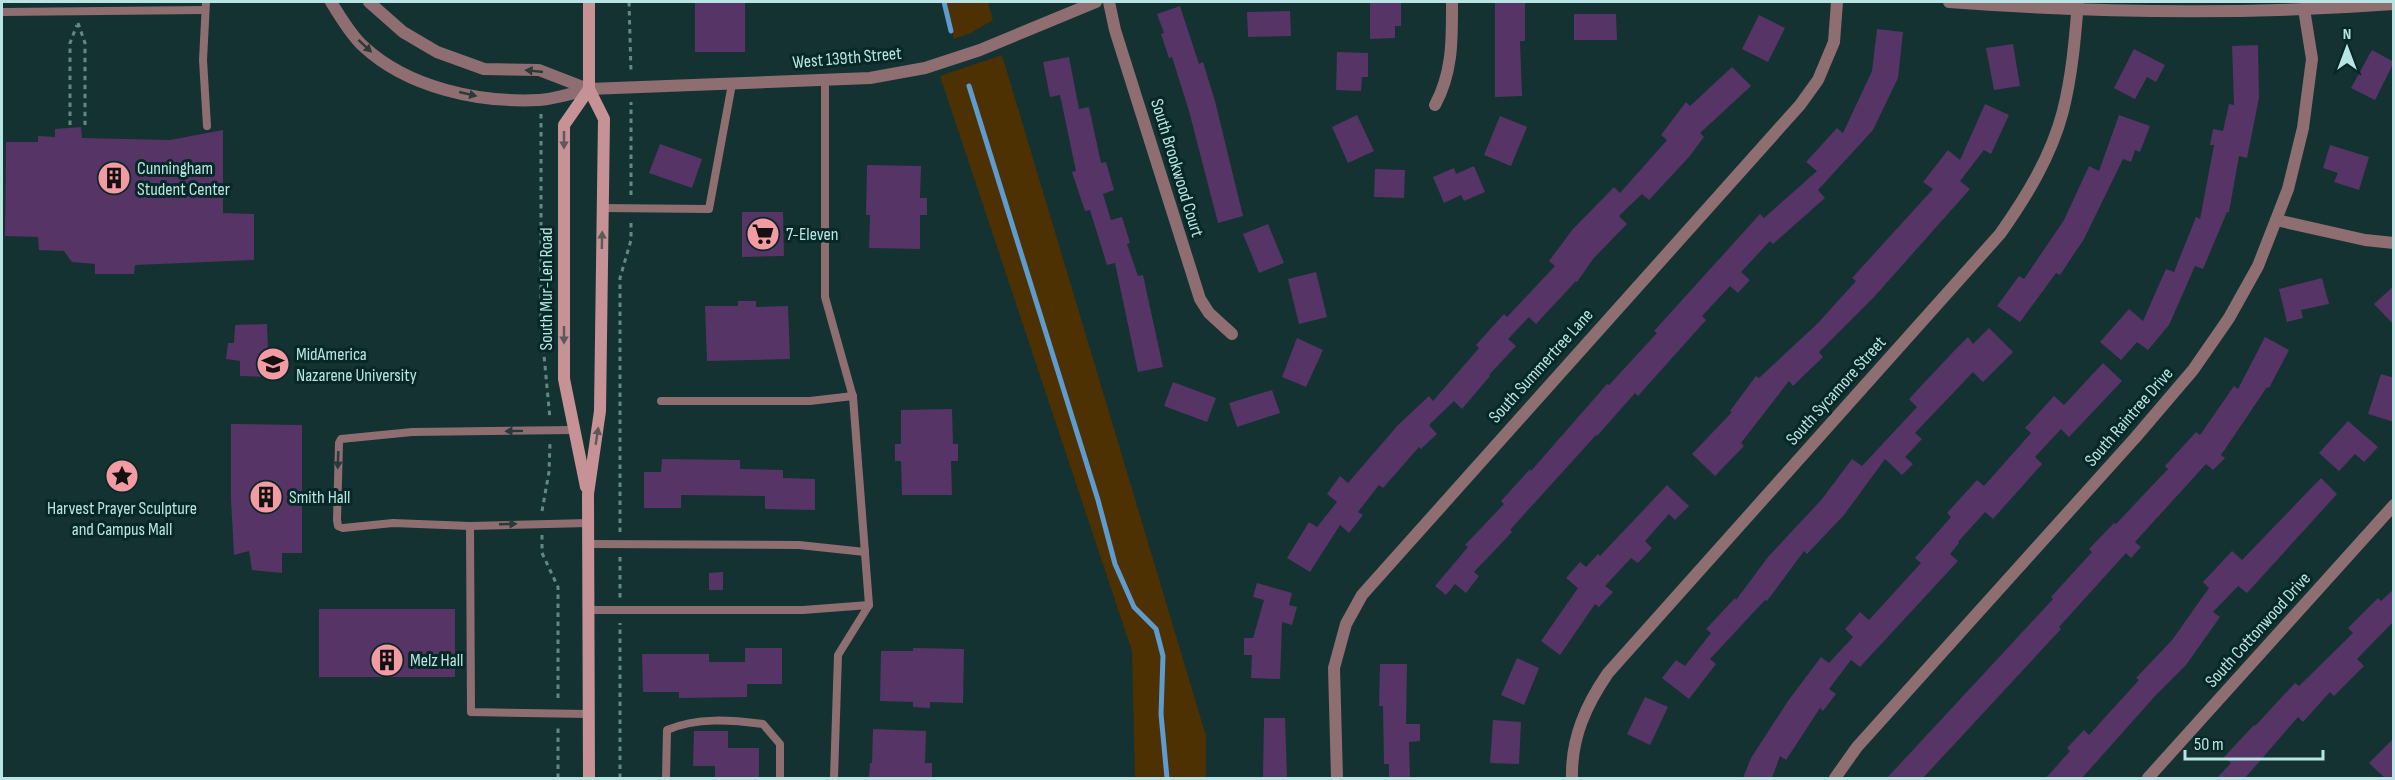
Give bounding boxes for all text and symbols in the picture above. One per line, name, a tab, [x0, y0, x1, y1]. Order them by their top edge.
north arrow	[2317, 18, 2377, 78]
text: N	[2343, 25, 2351, 44]
one-way arrow	[358, 39, 372, 53]
street label: West 139th Street	[792, 43, 903, 73]
one-way arrow	[524, 66, 543, 76]
one-way arrow	[459, 90, 478, 99]
street label: South Brookwood Court	[1146, 96, 1208, 240]
one-way arrow	[559, 130, 569, 149]
place label: Cunningham Student Center	[137, 158, 230, 200]
building icon: Cunningham Student Center	[96, 160, 132, 196]
supermarket icon: 7-Eleven	[745, 216, 781, 252]
place label: 7-Eleven	[786, 224, 839, 245]
street label: South Mur-Len Road	[536, 228, 557, 350]
one-way arrow	[597, 230, 607, 249]
street label: South Summertree Lane	[1484, 305, 1598, 427]
one-way arrow	[559, 325, 569, 344]
street label: South Sycamore Street	[1782, 332, 1891, 450]
place label: MidAmerica Nazarene University	[296, 344, 417, 386]
school or university icon: MidAmerica Nazarene University	[255, 346, 291, 382]
street label: South Raintree Drive	[2080, 363, 2178, 471]
one-way arrow	[505, 426, 524, 436]
one-way arrow	[592, 426, 601, 445]
one-way arrow	[334, 450, 343, 469]
place icon: Harvest Prayer Sculpture and Campus Mall	[104, 458, 140, 494]
building icon: Smith Hall	[248, 479, 284, 515]
place label: Smith Hall	[289, 487, 350, 508]
place label: Harvest Prayer Sculpture and Campus Mall	[47, 498, 197, 540]
one-way arrow	[499, 520, 518, 529]
street label: South Cottonwood Drive	[2201, 568, 2315, 692]
building icon: Melz Hall	[369, 642, 405, 678]
place label: Melz Hall	[410, 650, 463, 671]
scale bar	[2185, 723, 2323, 761]
text: 50 m	[2194, 734, 2224, 755]

